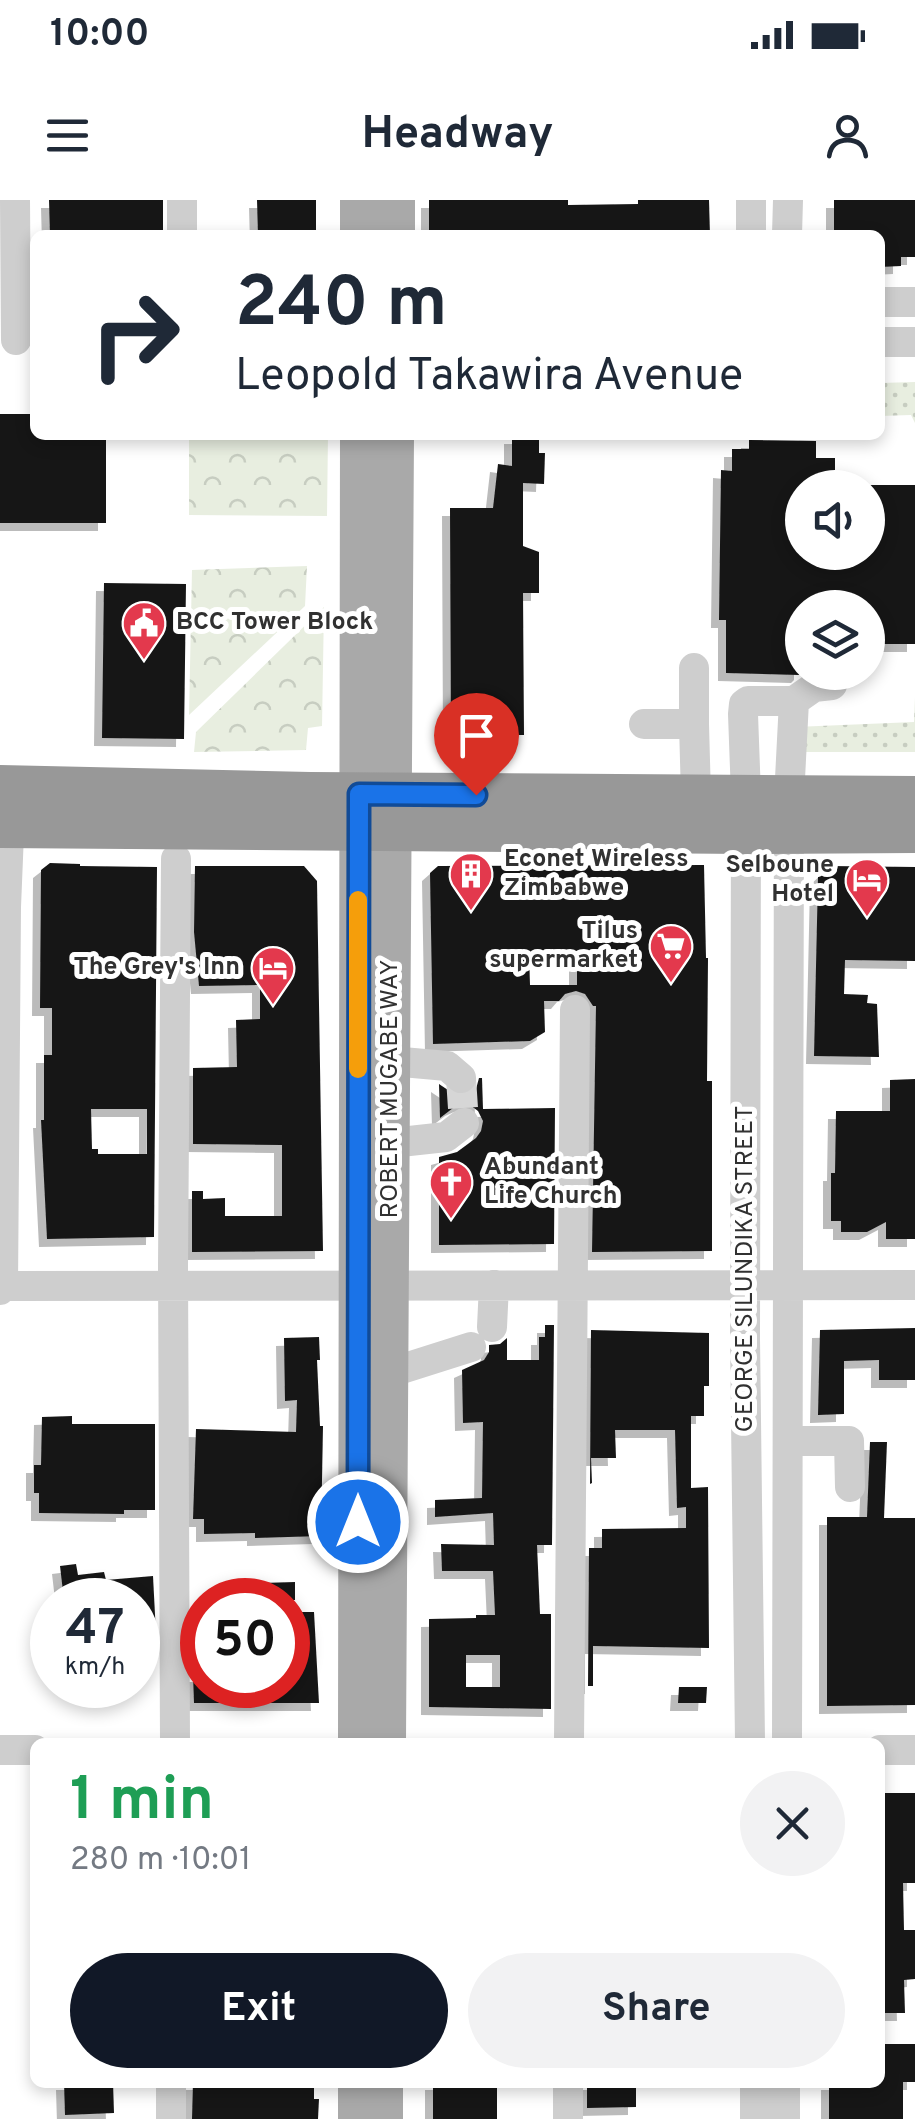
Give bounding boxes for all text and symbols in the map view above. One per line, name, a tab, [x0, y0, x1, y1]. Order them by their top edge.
text: 10:00	[50, 11, 150, 60]
text: Headway	[361, 107, 554, 164]
icon: menu	[40, 108, 95, 163]
icon: person	[820, 108, 875, 163]
text: 240 m	[235, 262, 448, 351]
icon: right	[70, 270, 200, 400]
text: Leopold Takawira Avenue	[235, 349, 743, 406]
map controls	[785, 470, 885, 690]
button: sound	[785, 470, 885, 570]
button: layers	[785, 590, 885, 690]
public building icon: BCC Tower Block	[121, 600, 167, 661]
place label: BCC Tower Block	[176, 607, 373, 639]
pin	[434, 693, 519, 796]
icon: arrive	[449, 708, 504, 763]
place label: Econet Wireless Zimbabwe	[504, 844, 689, 905]
place label: Selboune Hotel	[726, 850, 834, 911]
building icon: Econet Wireless Zimbabwe	[448, 851, 494, 912]
hotel icon: Selboune Hotel	[844, 857, 890, 918]
place label: Tilus supermarket	[489, 916, 638, 977]
supermarket icon: Tilus supermarket	[648, 923, 694, 984]
hotel icon: The Grey's Inn	[250, 945, 296, 1006]
place label: The Grey's Inn	[74, 952, 240, 984]
street label: ROBERT MUGABE WAY	[375, 959, 407, 1219]
street label: GEORGE SILUNDIKA STREET	[730, 1106, 762, 1432]
place label: Abundant Life Church	[484, 1152, 618, 1213]
church icon: Abundant Life Church	[428, 1159, 474, 1220]
position arrow	[306, 1470, 410, 1574]
speed limit sign: 50	[180, 1578, 310, 1708]
text: 47	[66, 1599, 124, 1662]
text: km/h	[65, 1652, 125, 1684]
text: 1 min	[70, 1765, 214, 1841]
button: close	[740, 1771, 845, 1876]
text: 280 m · 10:01	[70, 1841, 251, 1881]
button: Exit	[70, 1953, 448, 2068]
button: Share	[468, 1953, 845, 2068]

